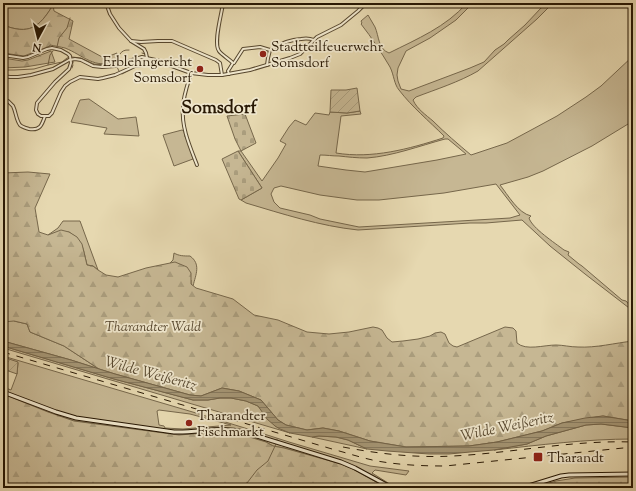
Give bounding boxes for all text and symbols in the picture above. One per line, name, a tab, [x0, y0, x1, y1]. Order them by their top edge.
north arrow	[18, 18, 58, 58]
text: N	[31, 38, 43, 56]
place label: Stadtteilfeuerwehr Somsdorf	[271, 38, 384, 74]
marker: Stadtteilfeuerwehr Somsdorf	[258, 49, 268, 59]
place label: Erblehngericht Somsdorf	[103, 53, 193, 89]
marker: Erblehngericht Somsdorf	[195, 64, 205, 74]
district label: Somsdorf	[181, 96, 258, 122]
park label: Tharandter Wald	[105, 318, 201, 338]
water label: Wilde Weißeritz	[102, 352, 199, 397]
place label: Tharandter Fischmarkt	[197, 407, 266, 443]
water label: Wilde Weißeritz	[459, 407, 556, 448]
marker: Tharandter Fischmarkt	[184, 418, 194, 428]
place label: Tharandt	[547, 449, 604, 469]
marker: Tharandt	[532, 451, 544, 463]

